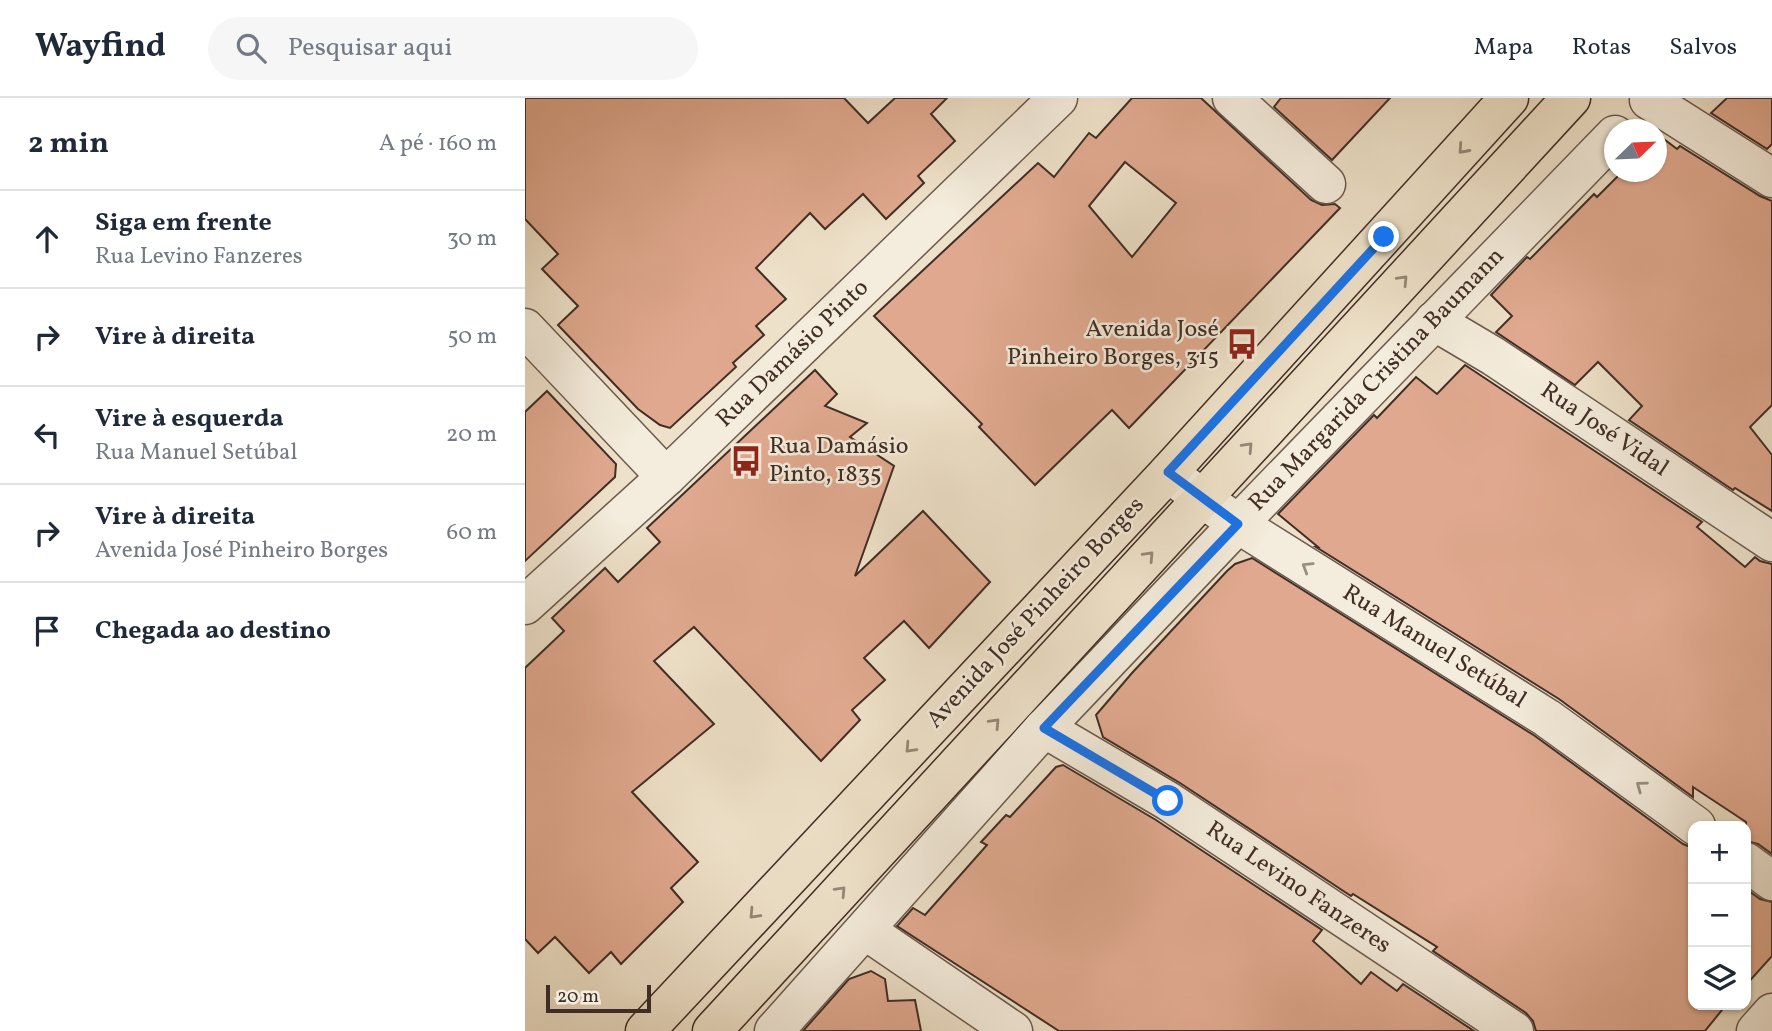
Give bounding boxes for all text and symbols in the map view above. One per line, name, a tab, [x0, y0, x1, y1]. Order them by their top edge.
search box	[208, 17, 698, 80]
text: Wayfind	[35, 25, 166, 71]
icon: search	[232, 29, 270, 67]
text: Pesquisar aqui	[288, 30, 452, 66]
text: Mapa	[1474, 31, 1534, 65]
text: Rotas	[1572, 31, 1631, 65]
text: Salvos	[1669, 31, 1737, 65]
north arrow	[1604, 119, 1667, 182]
text: 2 min	[28, 123, 109, 165]
text: A pé · 160 m	[379, 128, 497, 160]
one-way arrow	[1459, 141, 1471, 154]
text: Siga em frente	[95, 205, 272, 241]
icon: ahead	[28, 220, 66, 258]
route end	[1368, 221, 1399, 252]
text: 30 m	[447, 223, 497, 255]
street label: Rua Margarida Cristina Baumann	[1241, 240, 1513, 520]
text: Rua Levino Fanzeres	[95, 241, 303, 273]
street label: Rua Damásio Pinto	[709, 272, 877, 436]
one-way arrow	[1394, 275, 1407, 288]
place label: Avenida José Pinheiro Borges, 315	[1007, 313, 1219, 375]
icon: right	[28, 318, 66, 356]
text: Vire à direita	[95, 319, 255, 355]
text: 50 m	[448, 321, 497, 353]
bus stop icon: Avenida José Pinheiro Borges, 315	[1225, 327, 1259, 361]
street label: Rua José Vidal	[1533, 374, 1675, 486]
text: Vire à esquerda	[95, 401, 284, 437]
icon: left	[28, 416, 66, 454]
text: 20 m	[446, 419, 497, 451]
place label: Rua Damásio Pinto, 1835	[769, 430, 909, 492]
text: Rua Manuel Setúbal	[95, 437, 297, 469]
one-way arrow	[1240, 442, 1253, 455]
bus stop icon: Rua Damásio Pinto, 1835	[729, 444, 763, 478]
street label: Avenida José Pinheiro Borges	[919, 490, 1153, 736]
text: Vire à direita	[95, 499, 255, 535]
icon: right	[28, 514, 66, 552]
text: 60 m	[447, 517, 497, 549]
text: Avenida José Pinheiro Borges	[95, 535, 388, 567]
one-way arrow	[1141, 551, 1153, 564]
one-way arrow	[1302, 563, 1315, 576]
street label: Rua Manuel Setúbal	[1335, 577, 1533, 717]
icon: arrive	[28, 612, 66, 650]
text: Chegada ao destino	[95, 613, 331, 649]
one-way arrow	[987, 718, 999, 731]
one-way arrow	[905, 740, 918, 753]
one-way arrow	[1636, 782, 1649, 794]
route start	[1152, 785, 1183, 816]
street label: Rua Levino Fanzeres	[1199, 813, 1397, 963]
map controls	[1688, 821, 1751, 1010]
button: +	[1688, 821, 1751, 884]
button: −	[1688, 884, 1751, 947]
one-way arrow	[833, 886, 845, 899]
one-way arrow	[750, 906, 763, 919]
button: layers	[1688, 947, 1751, 1010]
scale bar	[546, 982, 651, 1014]
text: 20 m	[557, 984, 599, 1010]

